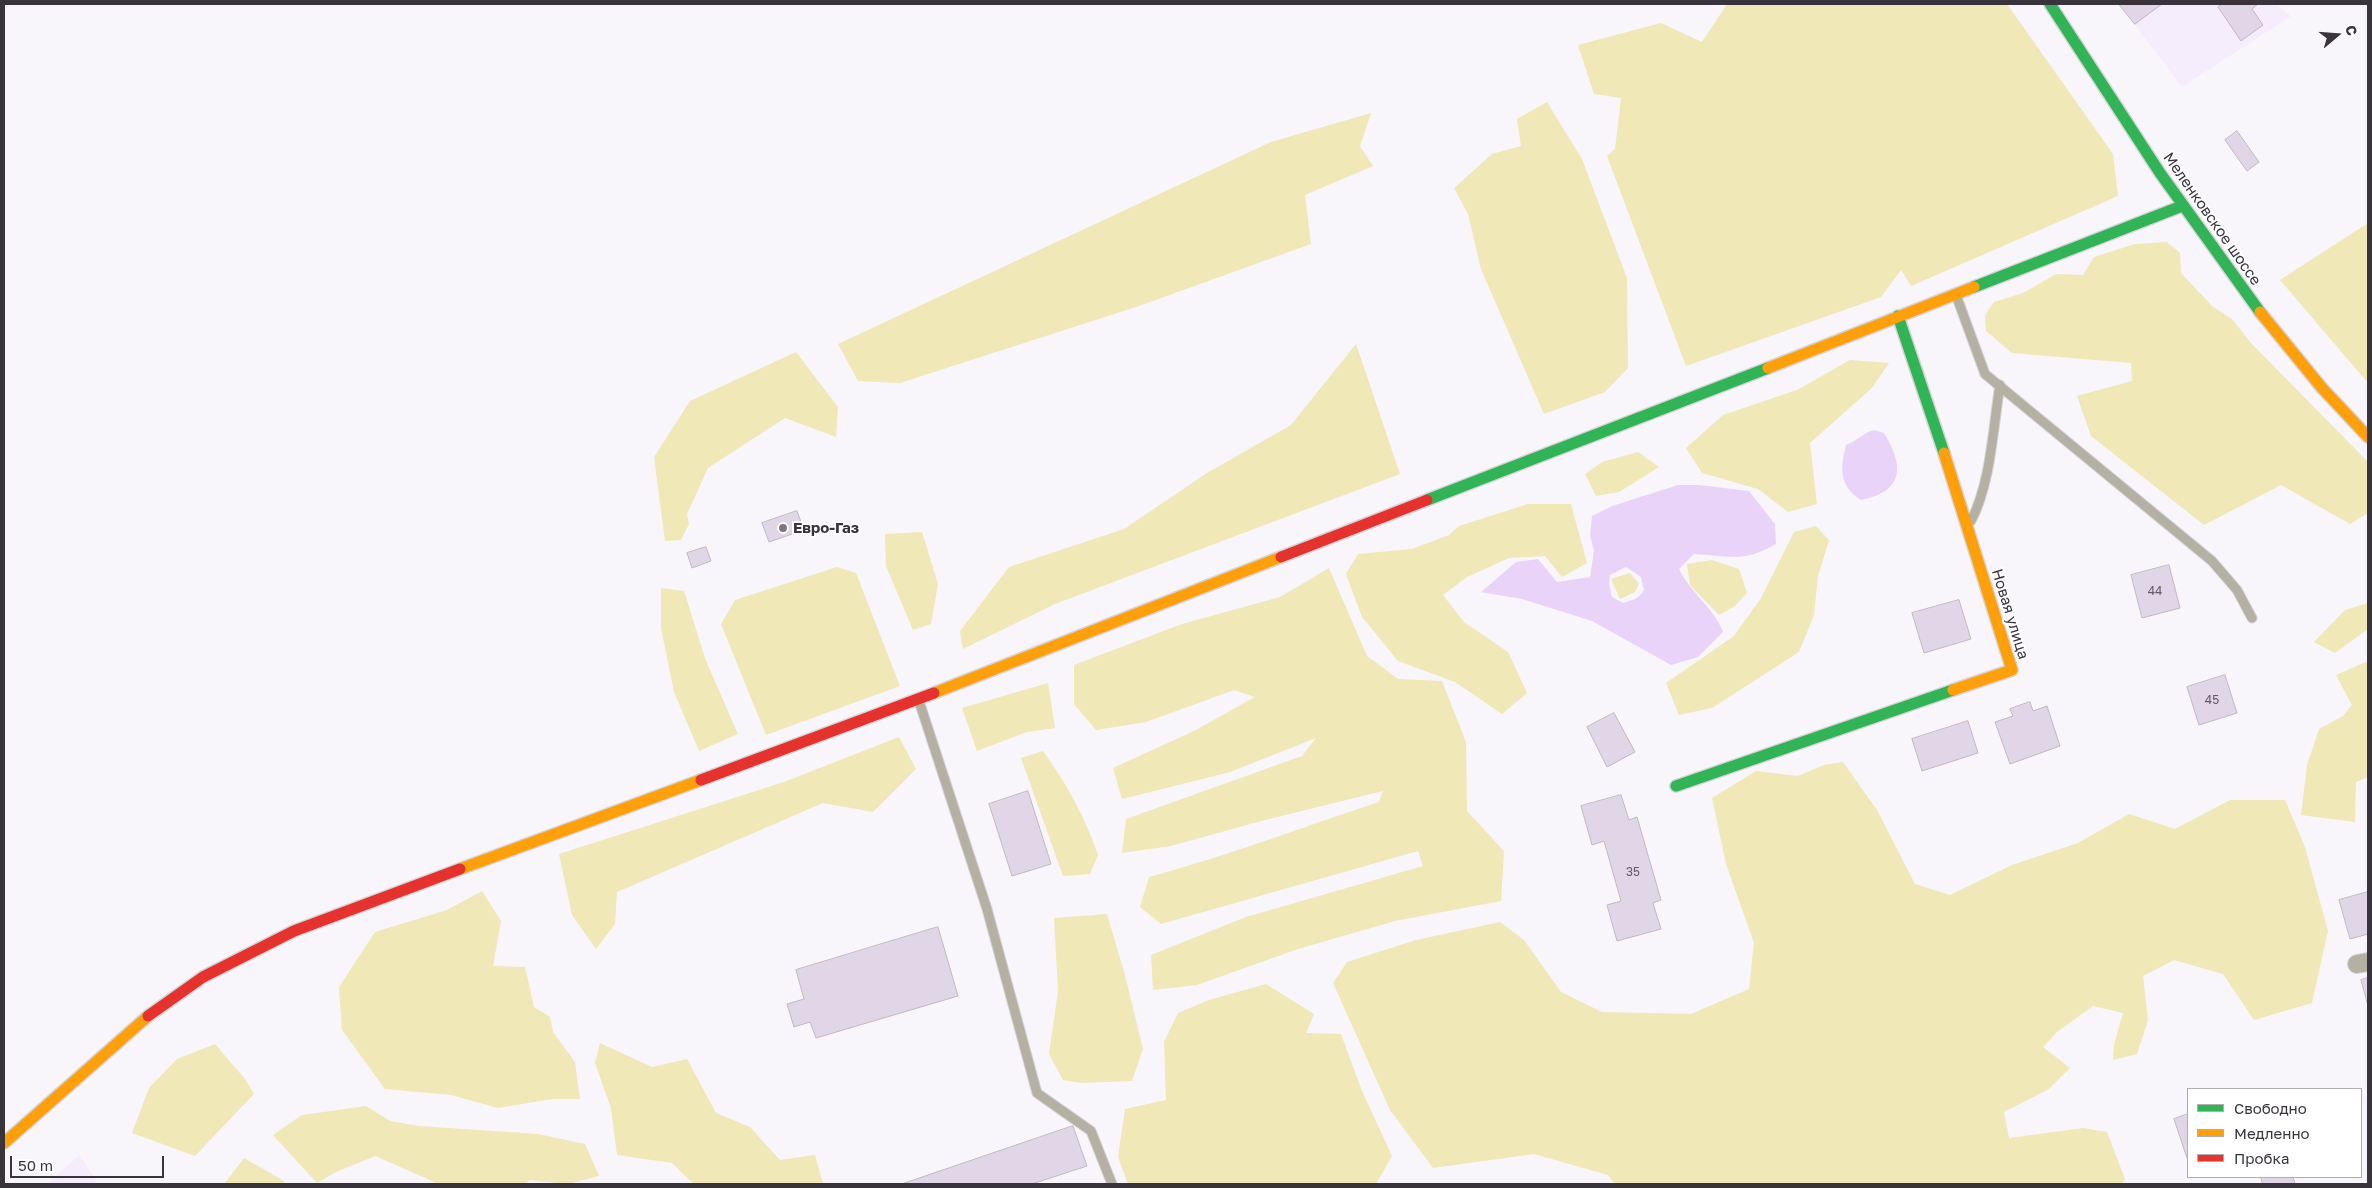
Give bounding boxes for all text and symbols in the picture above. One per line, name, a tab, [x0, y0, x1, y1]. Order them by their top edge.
north arrow	[2312, 10, 2362, 60]
text: С	[2342, 23, 2361, 38]
street label: Меленковское шоссе	[2159, 149, 2265, 289]
place label: Евро-Газ	[793, 519, 859, 537]
marker: Евро-Газ	[777, 522, 789, 534]
street label: Новая улица	[1988, 567, 2032, 661]
house number: 44	[2148, 584, 2162, 598]
house number: 45	[2205, 693, 2219, 707]
house number: 35	[1626, 865, 1640, 879]
legend	[2187, 1088, 2362, 1178]
text: Свободно	[2234, 1099, 2307, 1117]
text: Медленно	[2234, 1124, 2310, 1142]
scale bar	[12, 1146, 166, 1178]
text: Пробка	[2234, 1149, 2289, 1167]
text: 50 m	[18, 1156, 53, 1174]

